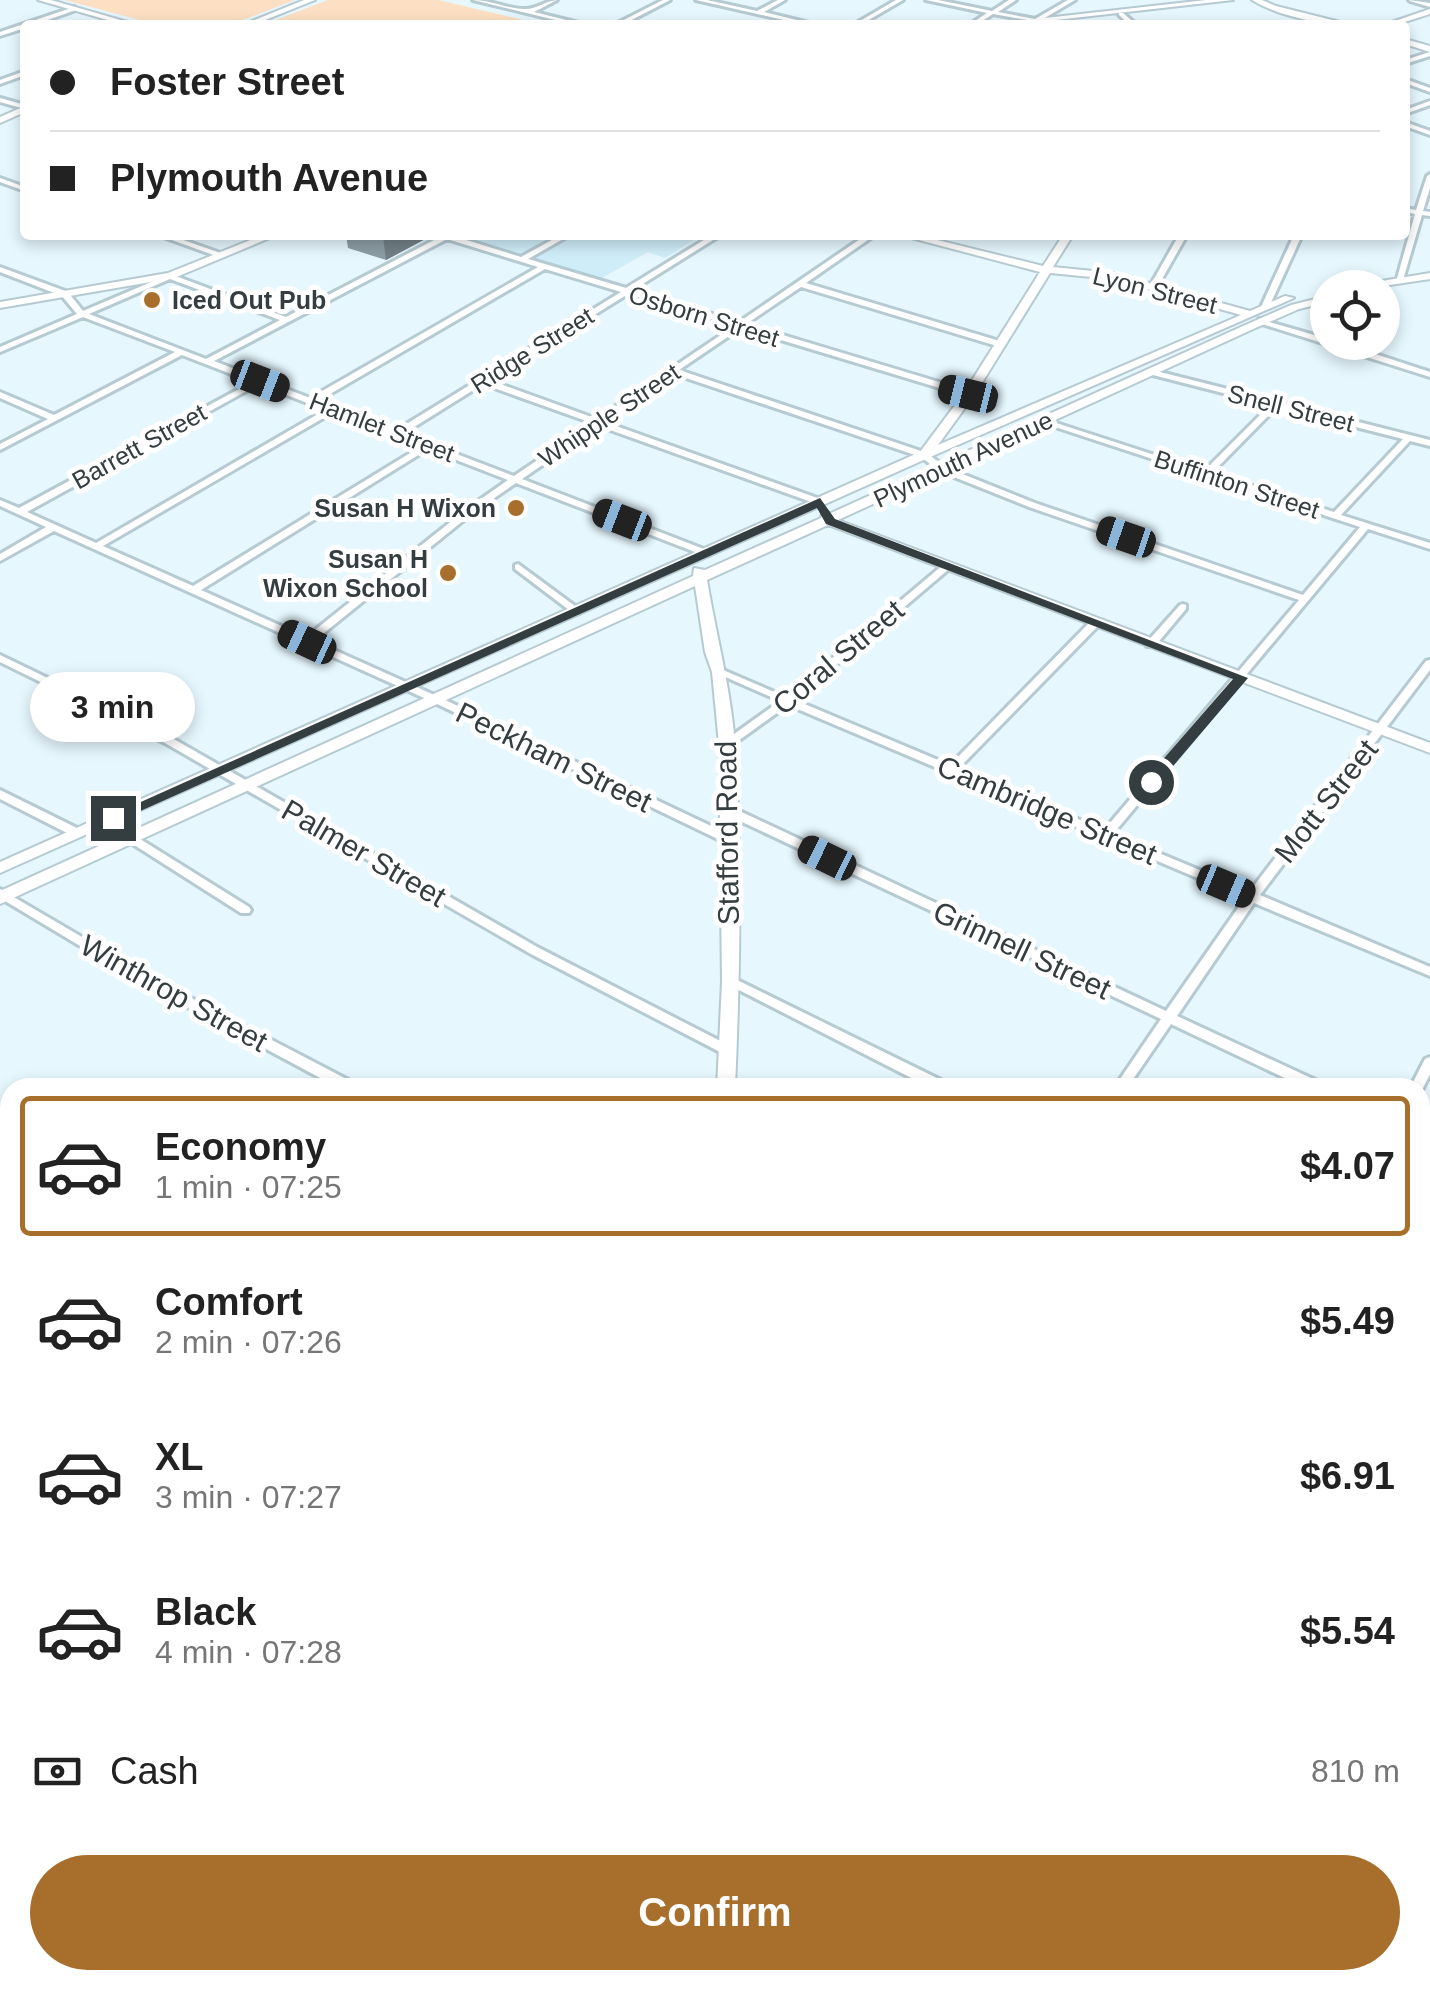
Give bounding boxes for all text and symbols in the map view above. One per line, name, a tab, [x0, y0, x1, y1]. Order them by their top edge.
text: Foster Street	[110, 61, 344, 103]
text: Plymouth Avenue	[110, 157, 428, 199]
street label: Lyon Street	[1090, 261, 1220, 319]
map controls	[1310, 270, 1400, 360]
button: locate	[1310, 270, 1400, 360]
street label: Osborn Street	[625, 280, 783, 352]
place label: Iced Out Pub	[172, 286, 326, 314]
marker: Iced Out Pub	[141, 289, 163, 311]
street label: Ridge Street	[466, 301, 598, 399]
car	[227, 356, 293, 406]
street label: Whipple Street	[533, 358, 685, 472]
car	[935, 372, 1001, 416]
street label: Snell Street	[1225, 379, 1357, 437]
street label: Hamlet Street	[306, 387, 458, 467]
street label: Barrett Street	[67, 398, 211, 494]
street label: Plymouth Avenue	[869, 405, 1057, 513]
street label: Buffinton Street	[1151, 444, 1323, 524]
place label: Susan H Wixon	[314, 494, 496, 522]
car	[589, 495, 655, 545]
marker: Susan H Wixon	[505, 497, 527, 519]
car	[1093, 513, 1159, 561]
place label: Susan H Wixon School	[263, 545, 428, 602]
marker: Susan H Wixon School	[437, 562, 459, 584]
street label: Coral Street	[766, 592, 910, 721]
car	[273, 616, 341, 668]
callout: 3 min	[31, 673, 196, 743]
text: 3 min	[71, 689, 154, 725]
street label: Peckham Street	[451, 695, 658, 819]
street label: Mott Street	[1268, 733, 1385, 869]
street label: Stafford Road	[709, 740, 745, 926]
street label: Cambridge Street	[932, 749, 1162, 871]
route start	[1129, 760, 1174, 805]
street label: Palmer Street	[276, 793, 452, 913]
route end	[91, 796, 136, 841]
car	[793, 831, 861, 885]
car	[1193, 860, 1259, 912]
street label: Grinnell Street	[928, 895, 1116, 1006]
street label: Winthrop Street	[75, 928, 274, 1058]
icon: car	[35, 1121, 125, 1211]
text: Economy	[155, 1126, 326, 1168]
text: $4.07	[1300, 1145, 1395, 1187]
text: 1 min · 07:25	[155, 1169, 342, 1205]
icon: car	[35, 1276, 125, 1366]
text: Comfort	[155, 1281, 303, 1323]
text: $5.49	[1300, 1300, 1395, 1342]
text: 2 min · 07:26	[155, 1324, 342, 1360]
icon: car	[35, 1431, 125, 1521]
text: XL	[155, 1436, 204, 1478]
text: $6.91	[1300, 1455, 1395, 1497]
text: 3 min · 07:27	[155, 1479, 342, 1515]
icon: car	[35, 1586, 125, 1676]
text: Black	[155, 1591, 256, 1633]
text: $5.54	[1300, 1610, 1395, 1652]
text: 4 min · 07:28	[155, 1634, 342, 1670]
icon: cash	[30, 1744, 85, 1799]
text: Cash	[110, 1750, 199, 1792]
text: 810 m	[1311, 1753, 1400, 1789]
button: Confirm	[30, 1855, 1400, 1970]

